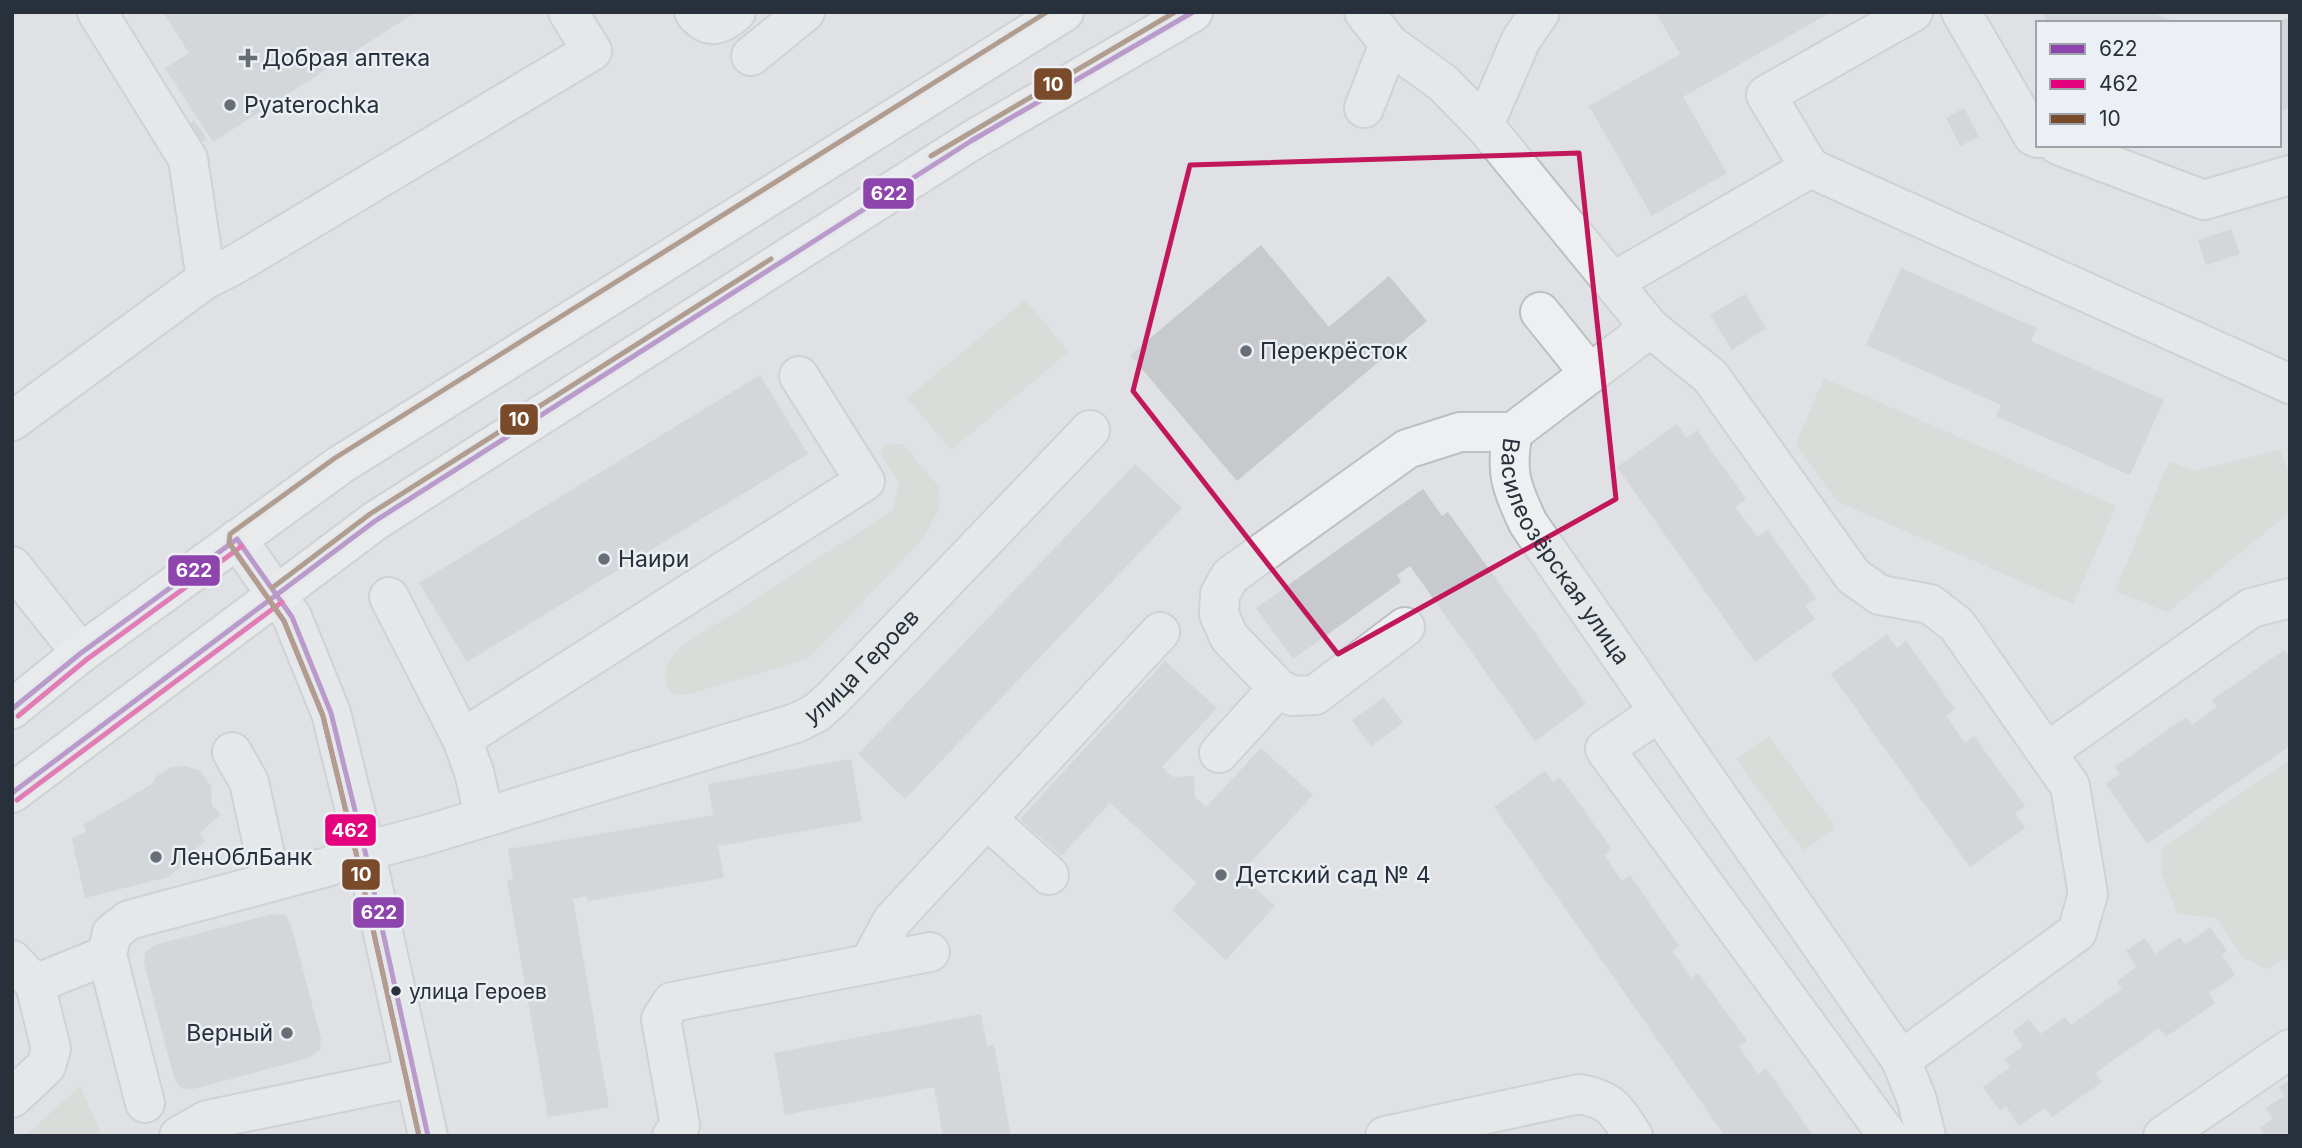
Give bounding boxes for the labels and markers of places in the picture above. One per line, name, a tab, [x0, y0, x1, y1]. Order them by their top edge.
place label: Добрая аптека	[262, 44, 430, 72]
marker: Добрая аптека	[240, 50, 256, 66]
place label: Pyaterochka	[244, 91, 379, 119]
marker: Pyaterochka	[222, 97, 238, 113]
place label: Перекрёсток	[1260, 337, 1408, 365]
marker: Перекрёсток	[1238, 343, 1254, 359]
place label: Наири	[618, 545, 689, 573]
marker: Наири	[596, 551, 612, 567]
place label: ЛенОблБанк	[170, 843, 313, 871]
marker: ЛенОблБанк	[148, 849, 164, 865]
place label: Детский сад № 4	[1235, 861, 1431, 889]
marker: Детский сад № 4	[1213, 867, 1229, 883]
place label: улица Героев	[409, 979, 547, 1004]
marker: улица Героев	[389, 984, 403, 998]
place label: Верный	[186, 1019, 273, 1047]
marker: Верный	[279, 1025, 295, 1041]

